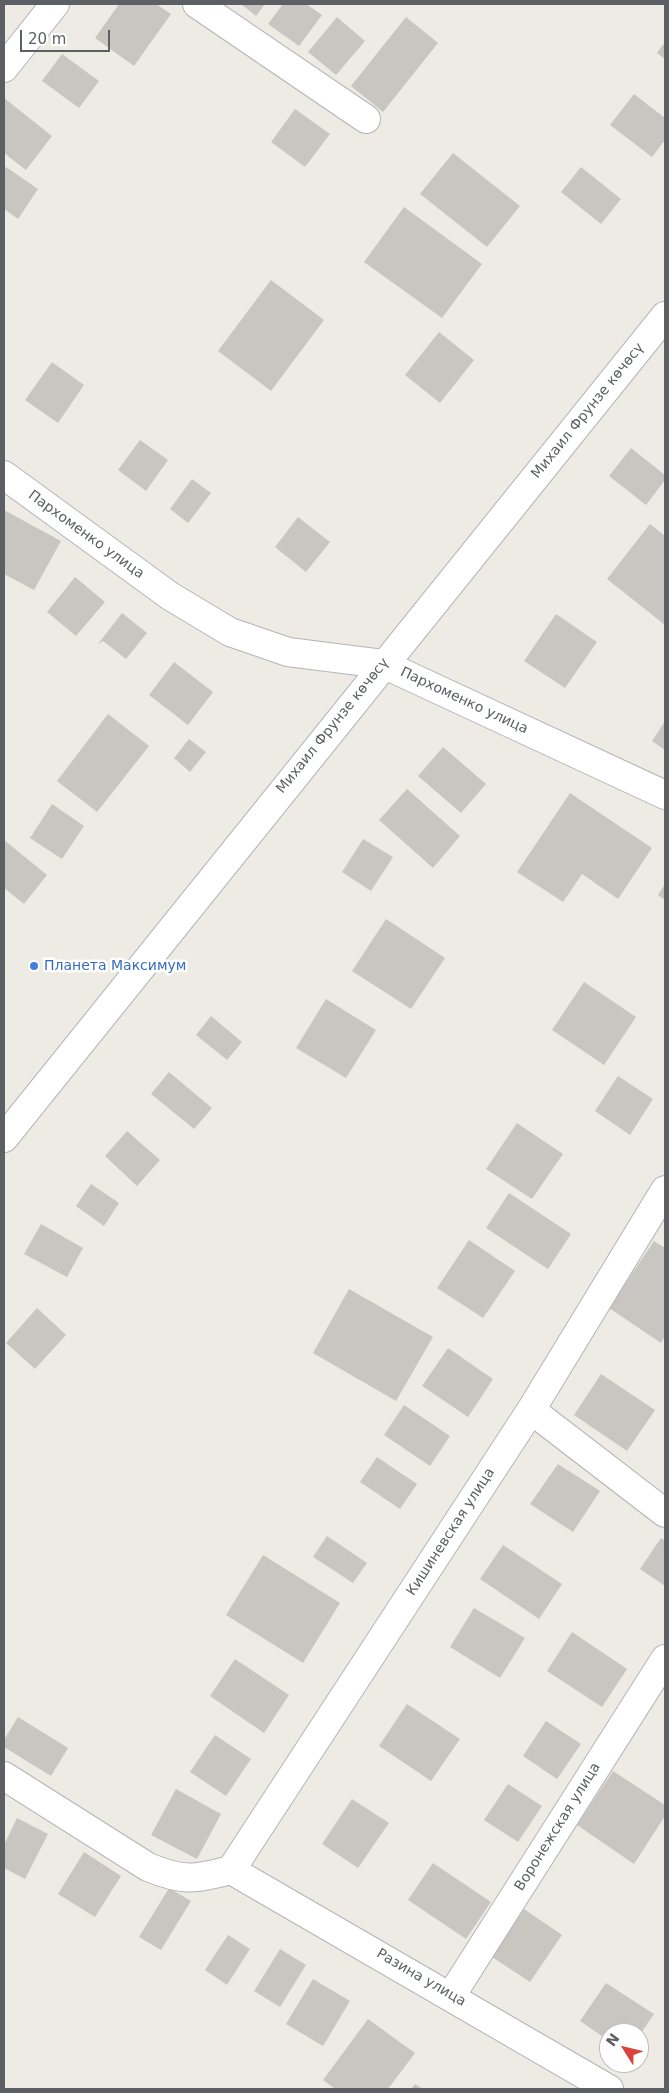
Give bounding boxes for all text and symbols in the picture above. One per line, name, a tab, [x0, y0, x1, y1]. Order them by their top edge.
scale bar	[22, 20, 112, 52]
text: 20 m	[28, 30, 66, 48]
street label: Михаил Фрунзе көчөсү	[528, 340, 648, 482]
street label: Пархоменко улица	[25, 487, 147, 583]
street label: Михаил Фрунзе көчөсү	[273, 655, 393, 797]
street label: Пархоменко улица	[397, 664, 531, 738]
place label: Планета Максимум	[44, 958, 186, 974]
marker: Планета Максимум	[28, 960, 40, 972]
street label: Кишиневская улица	[403, 1465, 499, 1599]
street label: Воронежская улица	[512, 1760, 604, 1894]
street label: Разина улица	[373, 1946, 469, 2010]
north arrow	[599, 2023, 649, 2073]
text: N	[603, 2030, 623, 2049]

